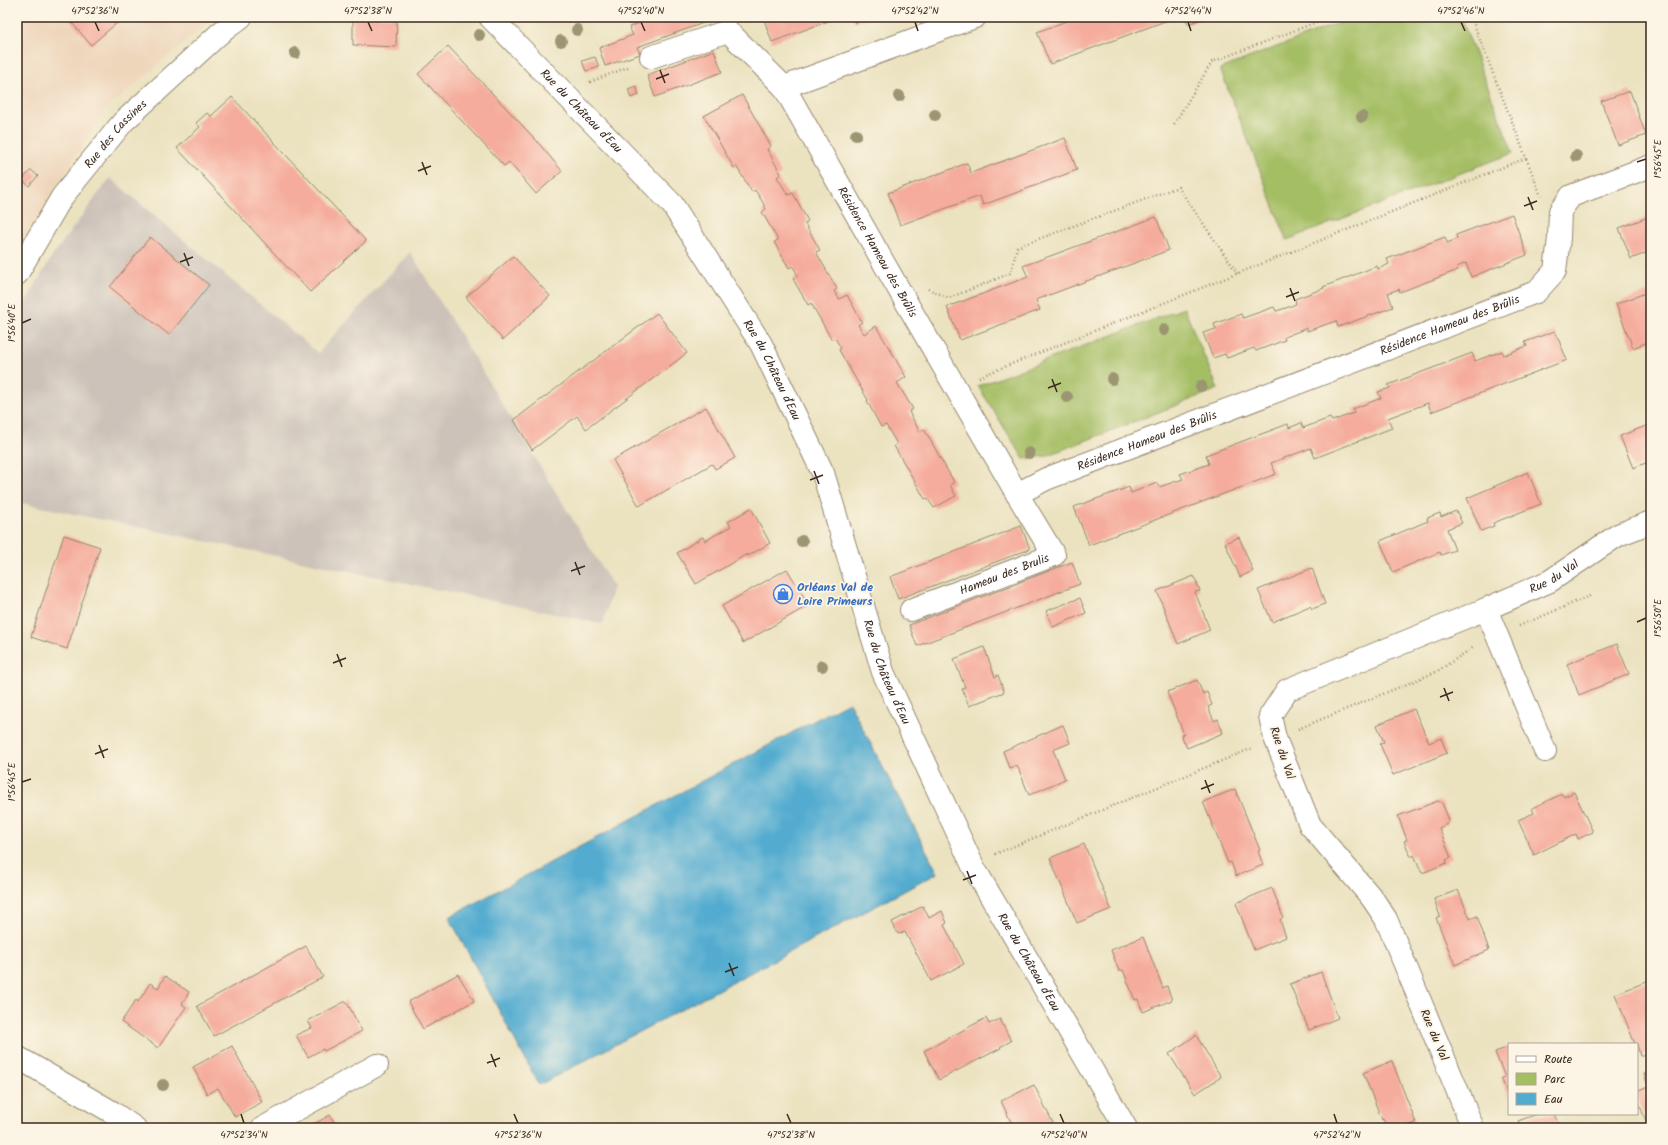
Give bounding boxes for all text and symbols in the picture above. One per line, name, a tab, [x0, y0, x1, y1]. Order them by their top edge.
text: 47°52'36"N	[71, 3, 119, 19]
text: 47°52'38"N	[344, 3, 392, 19]
text: 47°52'40"N	[618, 3, 665, 19]
text: 47°52'42"N	[891, 3, 939, 19]
text: 47°52'44"N	[1164, 3, 1212, 19]
text: 47°52'46"N	[1437, 3, 1485, 19]
street label: Rue du Château d'Eau	[536, 64, 627, 158]
street label: Rue des Cassines	[79, 95, 151, 173]
text: 1°56'45"E	[1650, 138, 1666, 178]
street label: Résidence Hameau des Brûlis	[833, 183, 923, 321]
street label: Résidence Hameau des Brûlis	[1377, 290, 1522, 360]
text: 1°56'40"E	[4, 303, 20, 342]
street label: Rue du Château d'Eau	[738, 316, 806, 424]
street label: Résidence Hameau des Brûlis	[1074, 405, 1219, 476]
street label: Hameau des Brulis	[957, 548, 1052, 600]
street label: Rue du Val	[1526, 555, 1583, 598]
place label: Orléans Val de Loire Primeurs	[797, 578, 873, 611]
shop icon: Orléans Val de Loire Primeurs	[772, 583, 794, 605]
text: 1°56'50"E	[1650, 598, 1666, 637]
street label: Rue du Château d'Eau	[858, 617, 916, 728]
street label: Rue du Val	[1264, 724, 1300, 782]
text: 1°56'45"E	[4, 761, 20, 801]
street label: Rue du Château d'Eau	[993, 909, 1066, 1015]
street label: Rue du Val	[1415, 1006, 1453, 1064]
legend	[1508, 1043, 1638, 1115]
text: Route	[1544, 1050, 1573, 1069]
text: Parc	[1544, 1070, 1565, 1089]
text: Eau	[1544, 1090, 1563, 1109]
text: 47°52'34"N	[220, 1127, 268, 1143]
text: 47°52'36"N	[494, 1127, 542, 1143]
text: 47°52'38"N	[767, 1127, 815, 1143]
text: 47°52'40"N	[1041, 1127, 1088, 1143]
text: 47°52'42"N	[1313, 1127, 1361, 1143]

